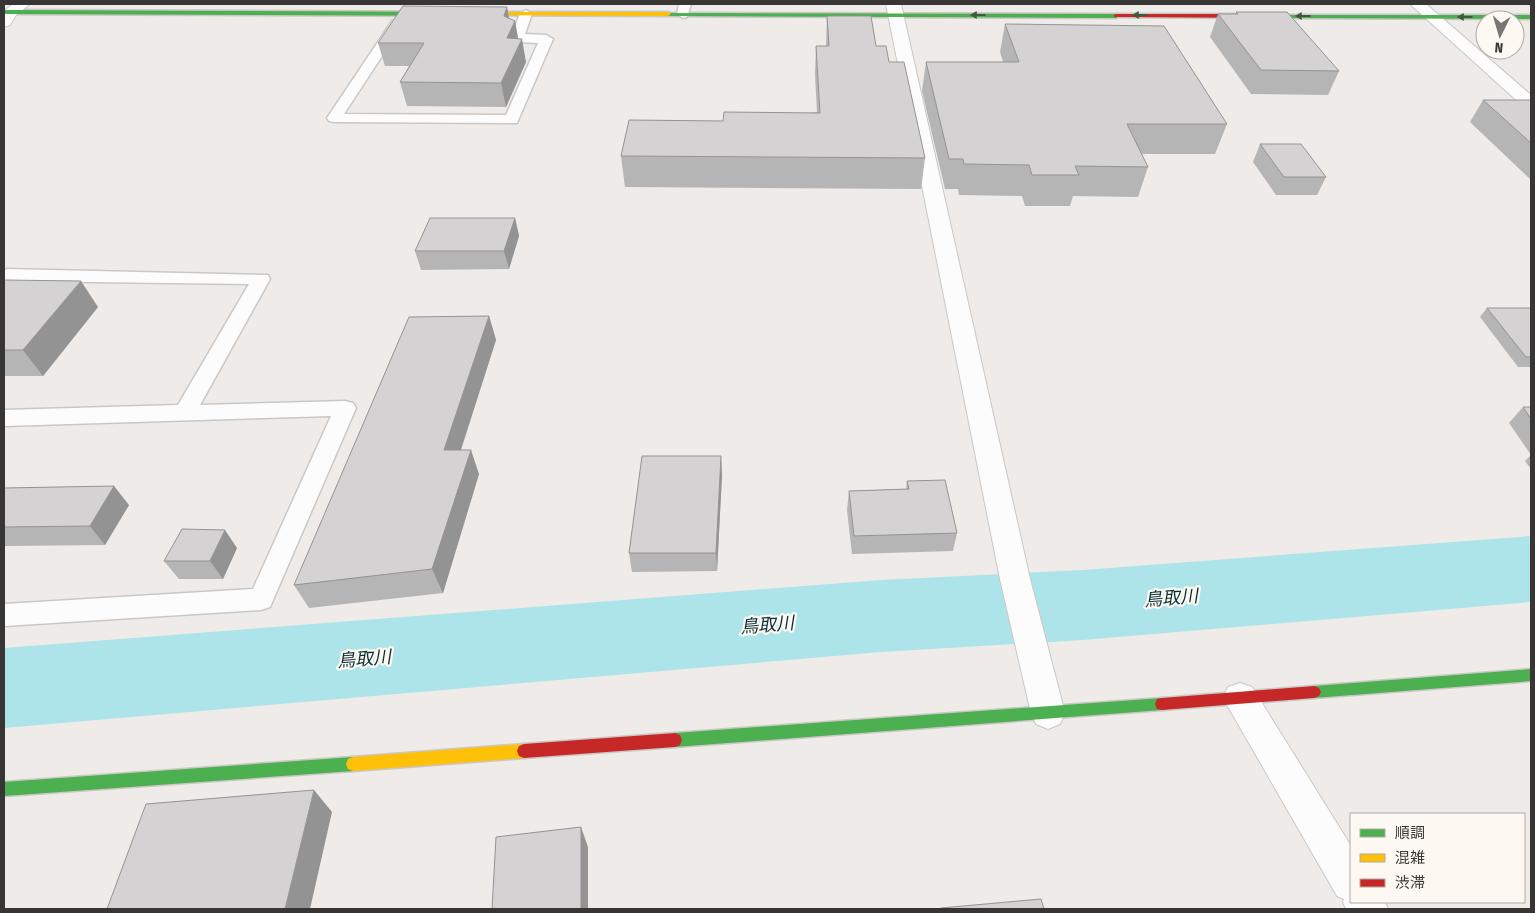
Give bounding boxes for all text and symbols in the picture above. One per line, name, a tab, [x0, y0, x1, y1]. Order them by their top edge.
north arrow	[1475, 10, 1525, 60]
one-way arrow	[969, 11, 985, 19]
one-way arrow	[1132, 11, 1148, 19]
one-way arrow	[1294, 12, 1310, 20]
one-way arrow	[1457, 13, 1473, 21]
text: N	[1494, 39, 1504, 56]
water label: 鳥取川	[1143, 585, 1201, 611]
water label: 鳥取川	[739, 612, 797, 638]
water label: 鳥取川	[336, 646, 394, 672]
legend	[1350, 813, 1525, 903]
text: 順調	[1395, 824, 1425, 842]
text: 混雑	[1395, 849, 1425, 867]
text: 渋滞	[1395, 874, 1425, 892]

